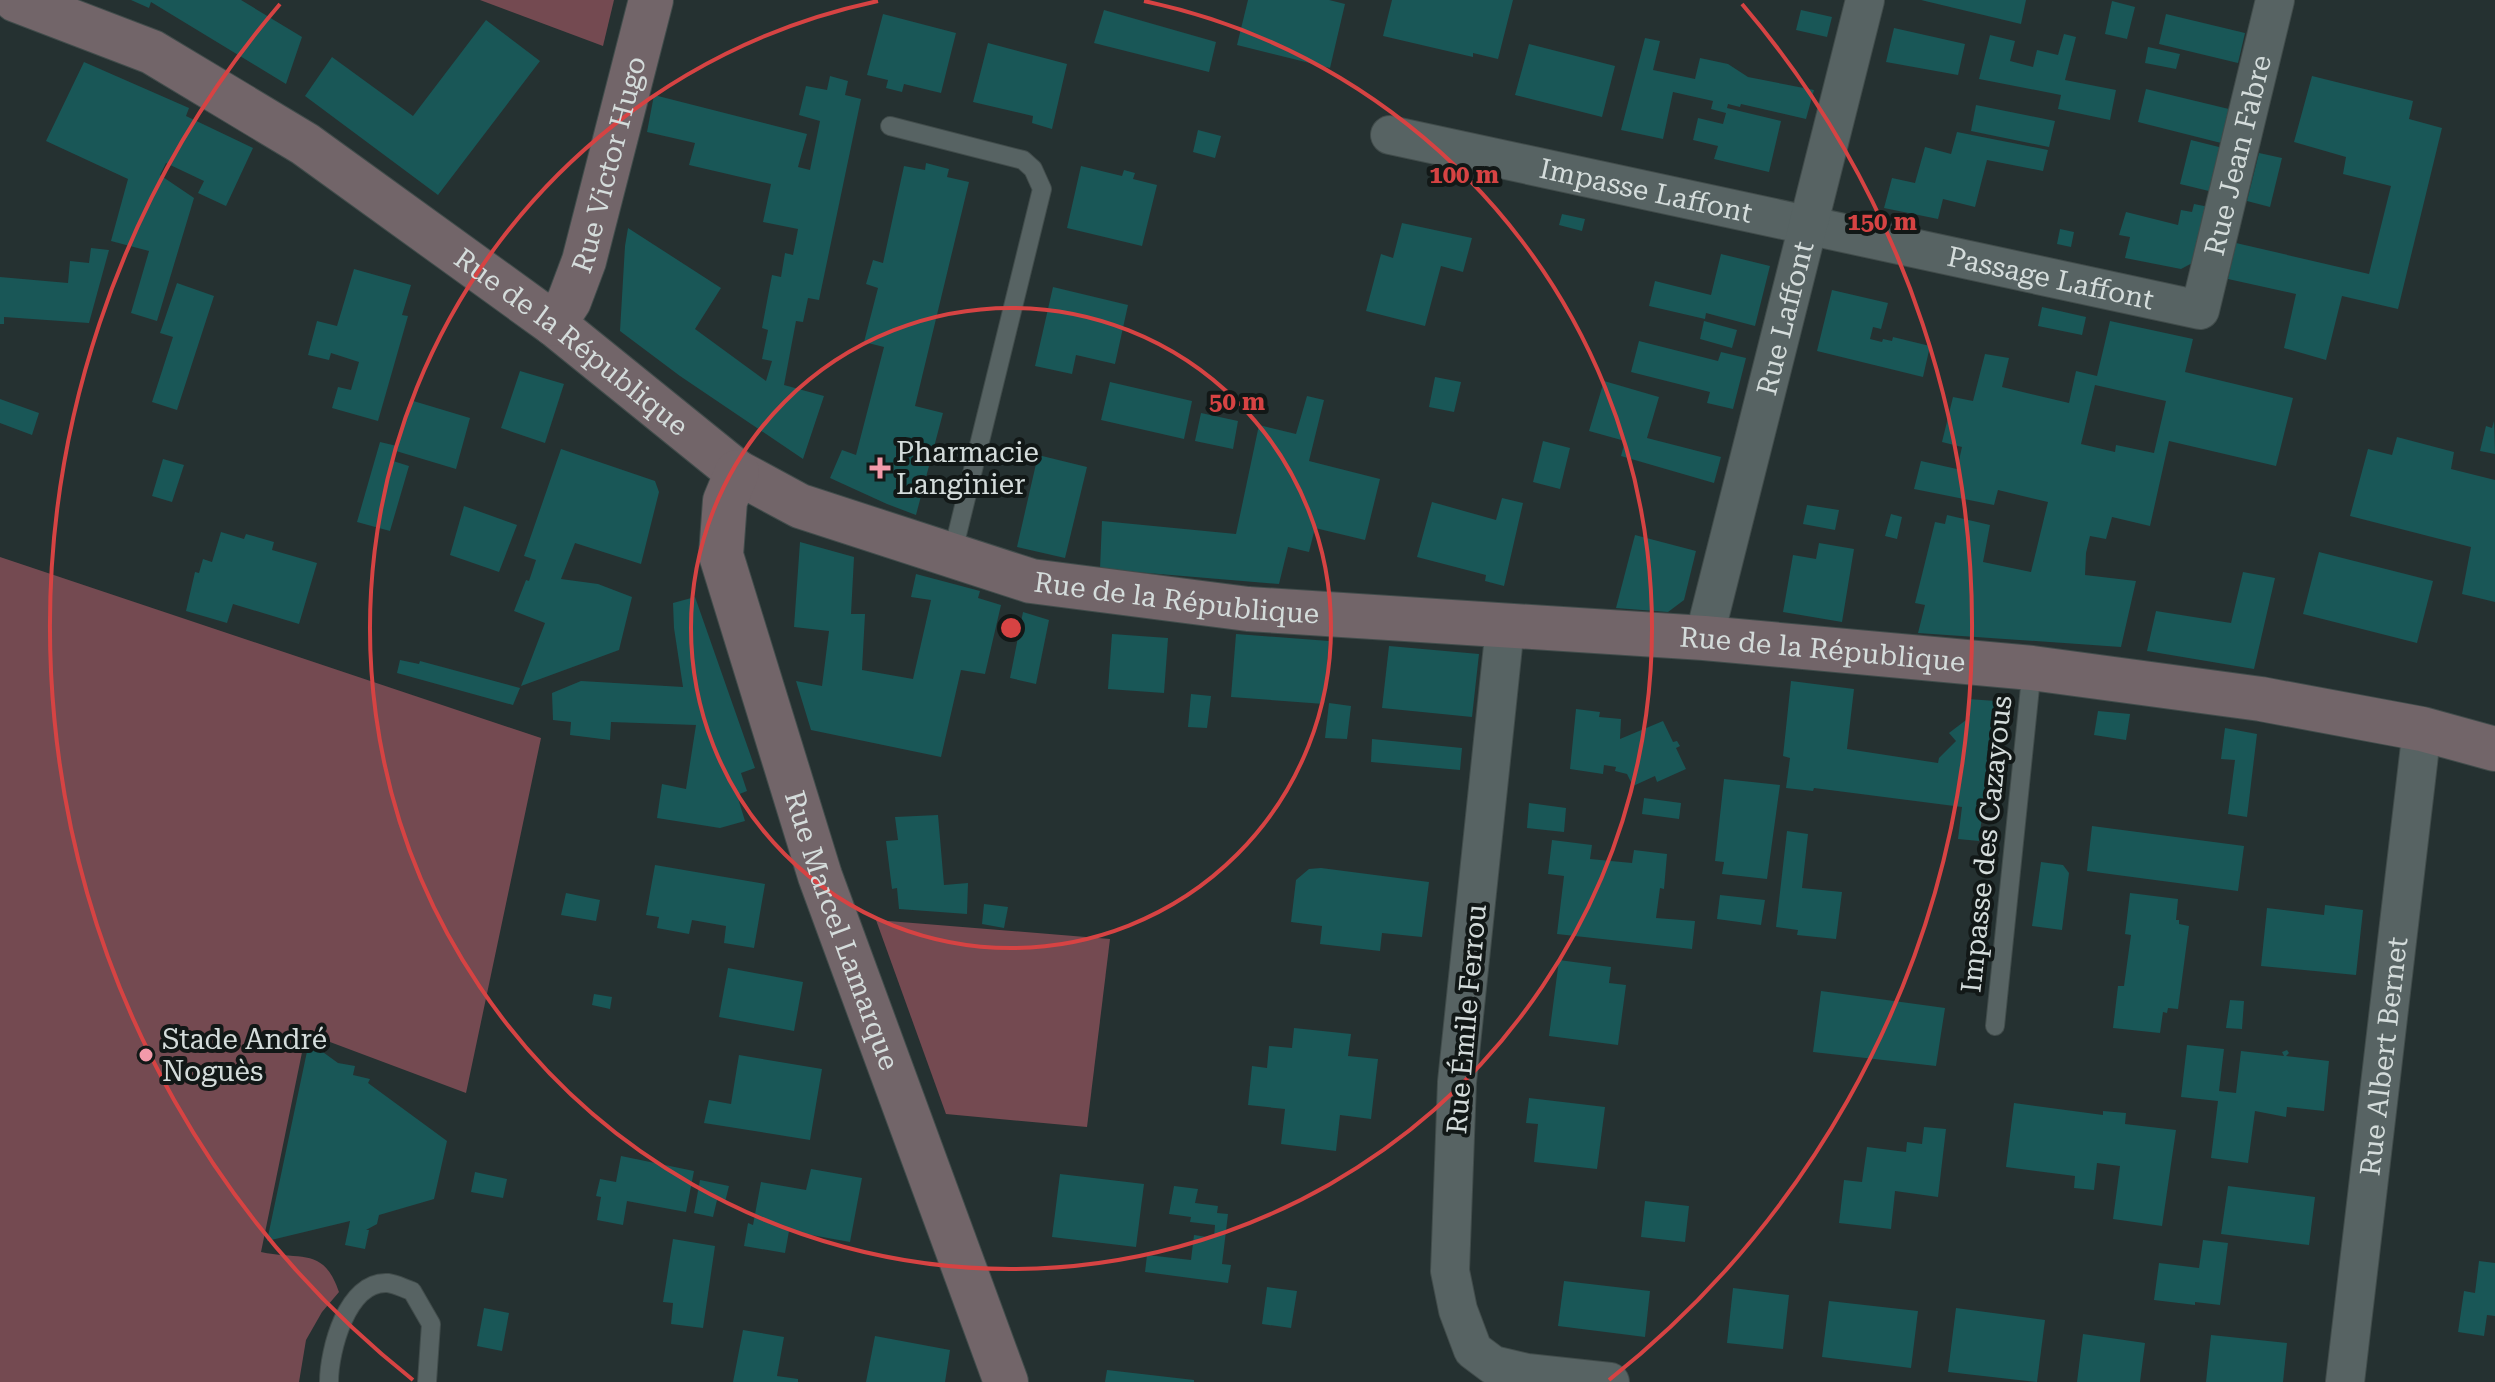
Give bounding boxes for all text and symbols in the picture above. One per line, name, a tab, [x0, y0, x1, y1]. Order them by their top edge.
street label: Rue Jean Fabre	[2198, 52, 2278, 259]
street label: Rue Victor Hugo	[565, 53, 653, 277]
street label: Impasse Laffont	[1537, 152, 1755, 230]
text: 100 m	[1429, 161, 1499, 189]
text: 150 m	[1847, 208, 1917, 236]
street label: Rue Laffont	[1750, 238, 1821, 399]
street label: Passage Laffont	[1944, 240, 2157, 317]
street label: Rue de la République	[448, 241, 695, 443]
text: 50 m	[1209, 388, 1265, 416]
place label: Pharmacie Langinier	[896, 436, 1039, 501]
marker: Pharmacie Langinier	[871, 459, 889, 477]
street label: Rue de la République	[1032, 566, 1320, 630]
centre of rings	[997, 614, 1025, 642]
street label: Rue de la République	[1679, 620, 1967, 679]
street label: Impasse des Cazayous	[1954, 694, 2019, 994]
street label: Rue Marcel Lamarque	[778, 787, 906, 1075]
street label: Rue Émile Ferrou	[1439, 903, 1493, 1135]
street label: Rue Albert Bernet	[2353, 935, 2414, 1177]
place label: Stade André Noguès	[162, 1023, 327, 1088]
marker: Stade André Noguès	[137, 1046, 155, 1064]

